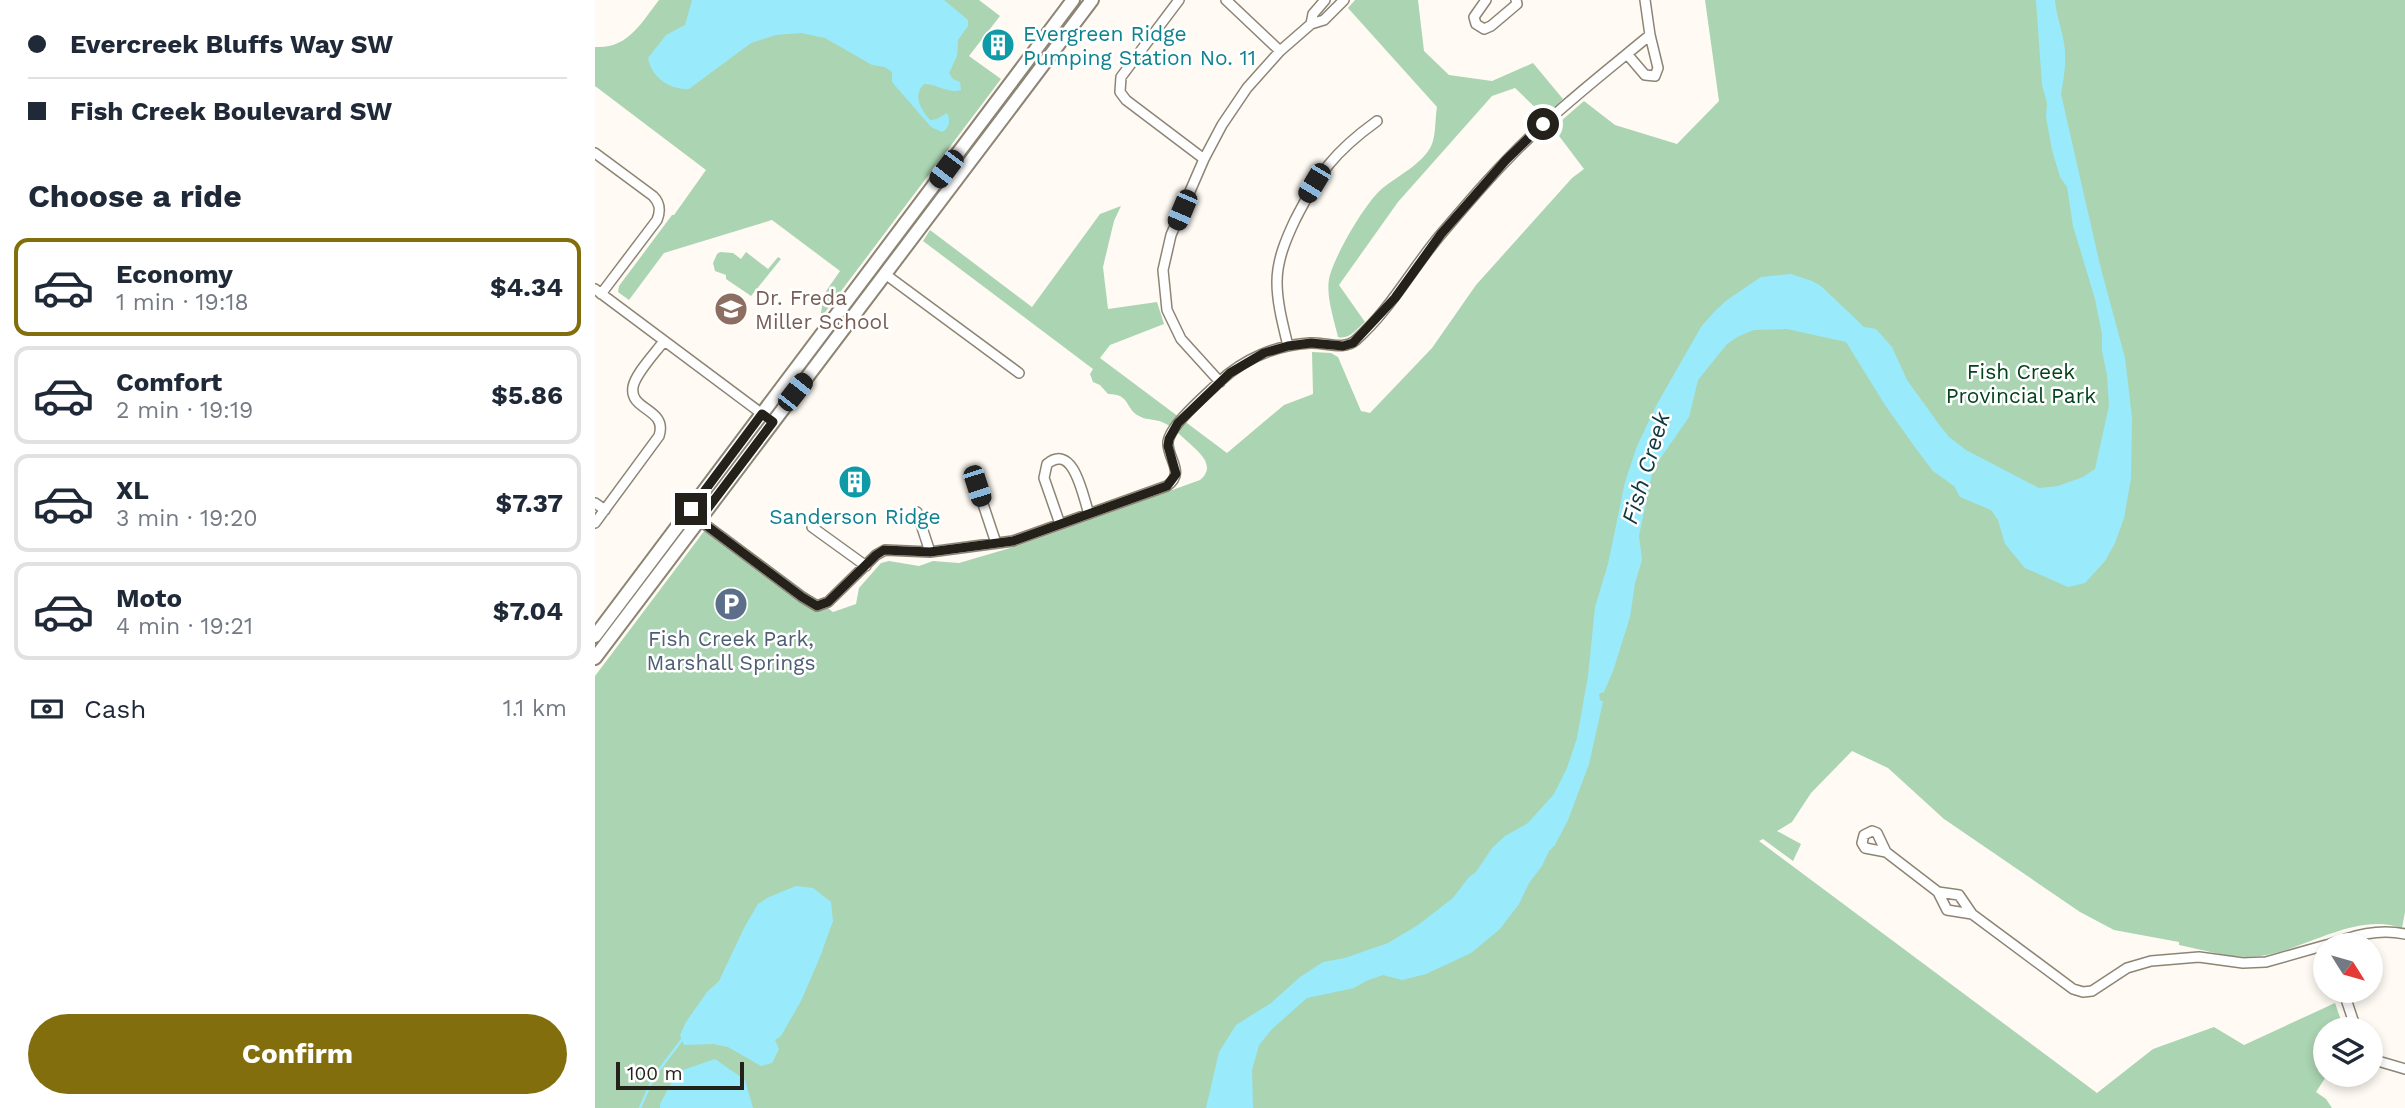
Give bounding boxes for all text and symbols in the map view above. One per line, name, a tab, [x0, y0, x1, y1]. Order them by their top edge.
place label: Evergreen Ridge Pumping Station No. 11	[1023, 21, 1256, 70]
building icon: Evergreen Ridge Pumping Station No. 11	[979, 26, 1017, 64]
text: Evercreek Bluffs Way SW	[70, 29, 393, 59]
text: Fish Creek Boulevard SW	[70, 96, 392, 126]
route start	[1527, 108, 1559, 140]
car	[925, 146, 968, 192]
car	[1295, 160, 1334, 206]
text: Choose a ride	[28, 177, 242, 215]
car	[1165, 187, 1200, 233]
icon: car	[32, 256, 95, 319]
text: Economy	[116, 259, 233, 289]
text: $4.34	[490, 272, 563, 302]
place label: Dr. Freda Miller School	[755, 285, 889, 334]
text: 1 min · 19:18	[116, 289, 249, 316]
school or university icon: Dr. Freda Miller School	[712, 290, 750, 328]
park label: Fish Creek Provincial Park	[1946, 359, 2096, 408]
icon: car	[32, 364, 95, 427]
text: Comfort	[116, 367, 222, 397]
car	[774, 369, 817, 415]
text: $5.86	[491, 380, 563, 410]
text: 2 min · 19:19	[116, 397, 253, 424]
water label: Fish Creek	[1616, 407, 1676, 527]
building icon: Sanderson Ridge	[836, 463, 874, 501]
car	[961, 463, 994, 509]
icon: car	[32, 472, 95, 535]
text: XL	[116, 475, 149, 505]
text: $7.37	[496, 488, 563, 518]
route end	[675, 493, 707, 525]
place label: Sanderson Ridge	[769, 504, 941, 529]
text: 3 min · 19:20	[116, 505, 258, 532]
icon: car	[32, 580, 95, 643]
text: Moto	[116, 583, 182, 613]
parking icon: Fish Creek Park, Marshall Springs	[712, 585, 750, 623]
text: $7.04	[493, 596, 563, 626]
text: 4 min · 19:21	[116, 613, 253, 640]
place label: Fish Creek Park, Marshall Springs	[647, 626, 815, 675]
icon: cash	[28, 690, 66, 728]
text: Cash	[84, 694, 146, 724]
text: 1.1 km	[503, 695, 567, 722]
north arrow	[2313, 933, 2383, 1003]
map controls	[2313, 933, 2383, 1087]
button: Confirm	[28, 1014, 567, 1094]
button: layers	[2313, 1017, 2383, 1087]
scale bar	[616, 1059, 744, 1091]
text: 100 m	[627, 1062, 683, 1085]

